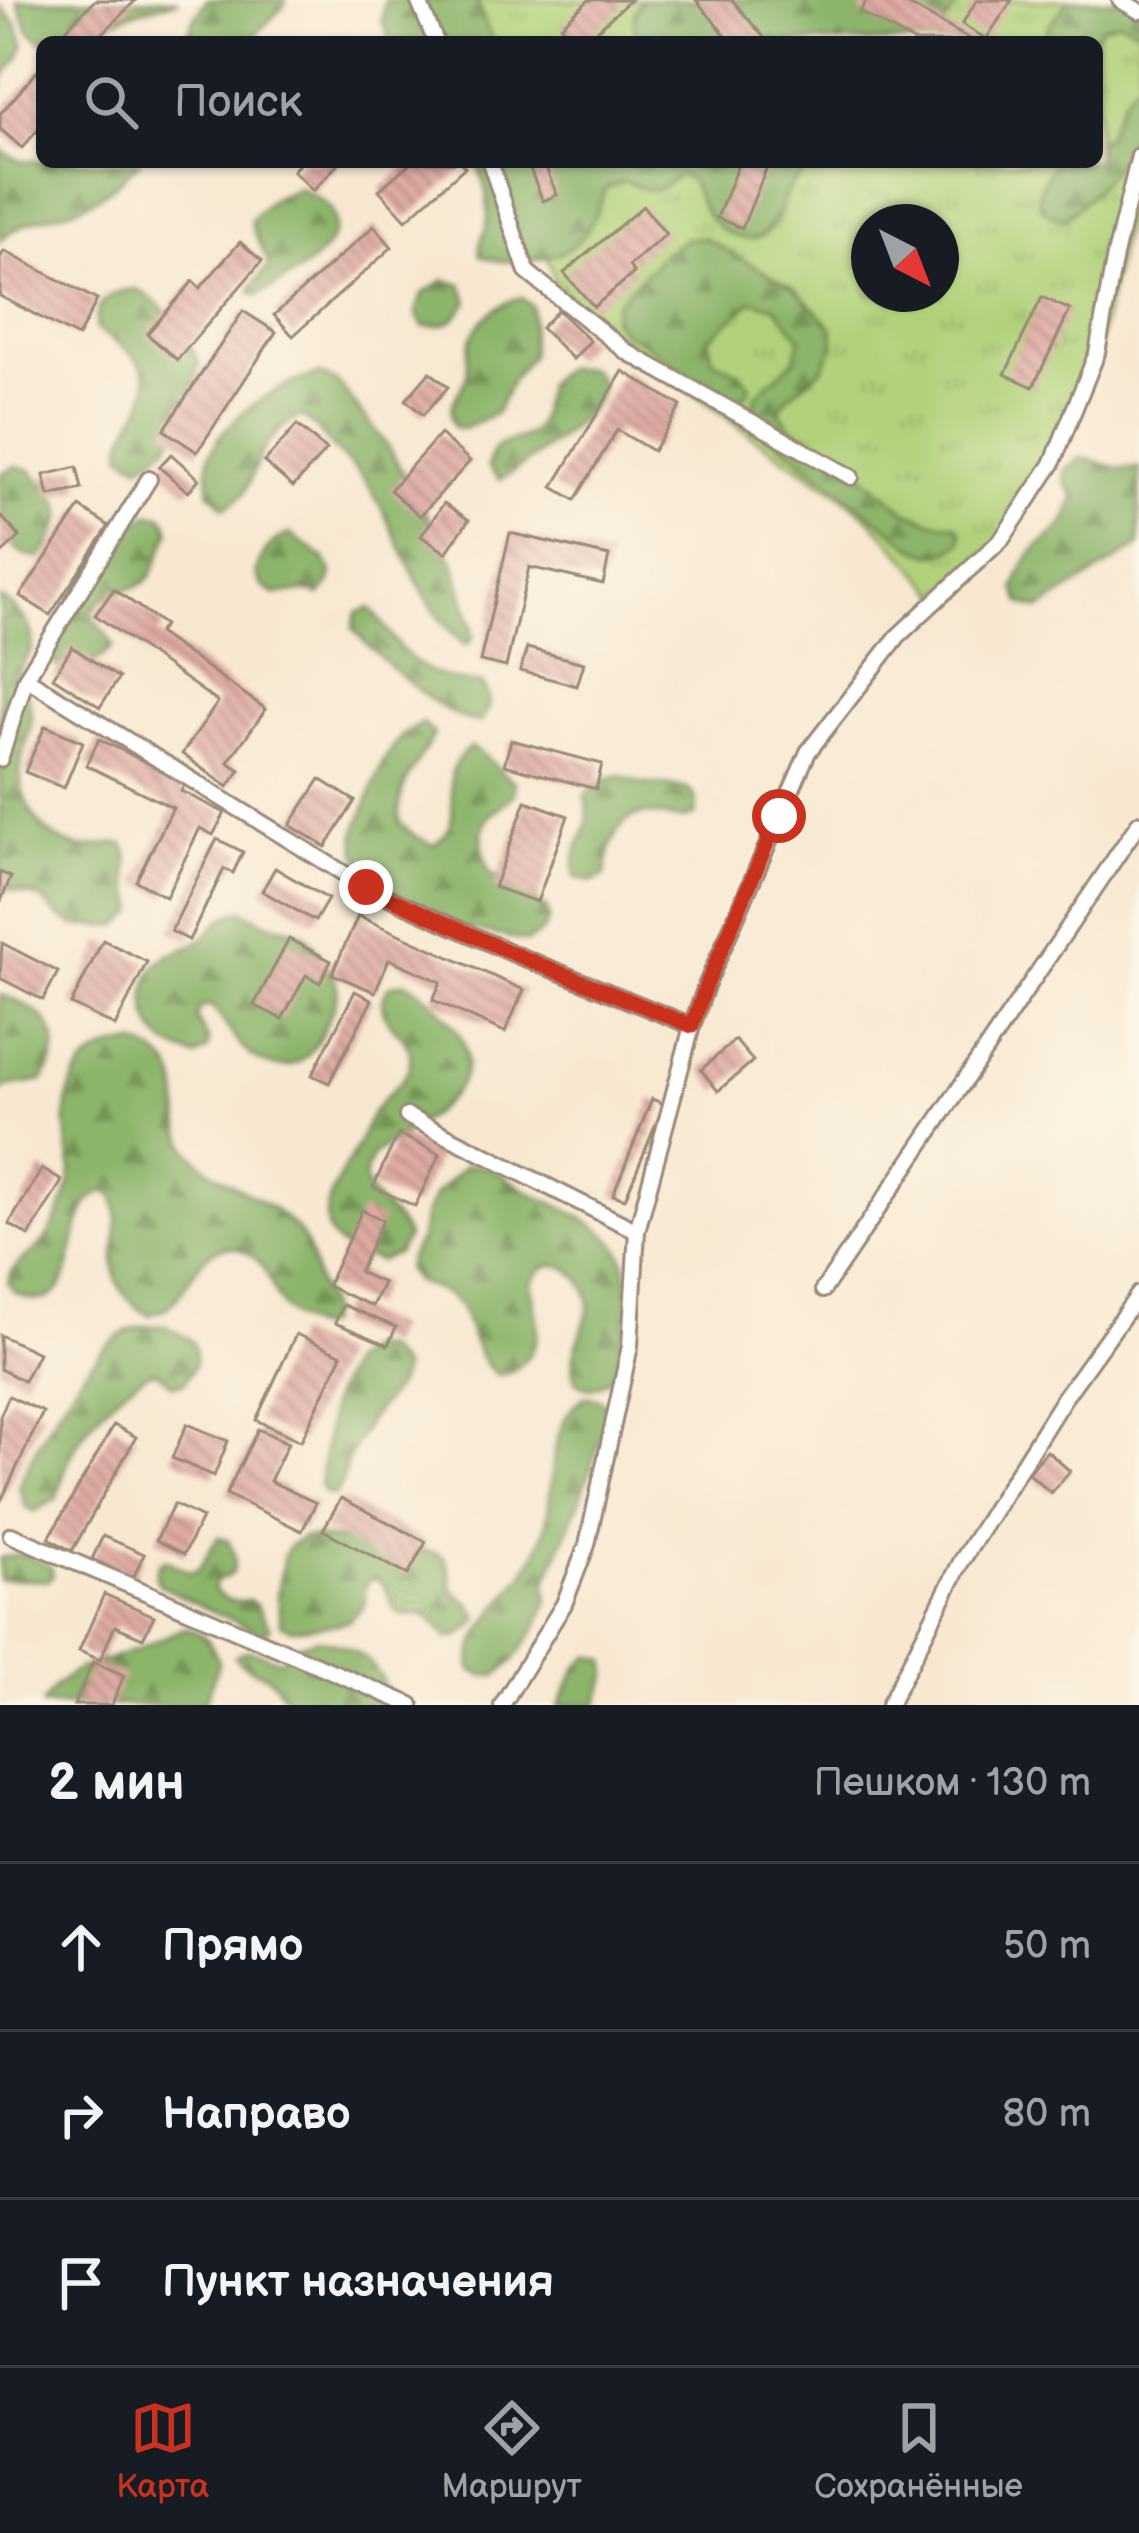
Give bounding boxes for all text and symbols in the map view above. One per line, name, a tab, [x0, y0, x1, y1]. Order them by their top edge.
search box	[36, 36, 1103, 168]
icon: search	[78, 69, 144, 135]
text: Поиск	[174, 75, 302, 130]
north arrow	[851, 204, 959, 312]
route start	[752, 789, 806, 843]
route end	[339, 860, 393, 914]
text: 2 мин	[48, 1753, 185, 1814]
text: Пешком · 130 m	[814, 1760, 1091, 1807]
icon: ahead	[48, 1914, 114, 1980]
text: Прямо	[162, 1919, 303, 1974]
text: 50 m	[1003, 1923, 1091, 1970]
icon: right	[48, 2082, 114, 2148]
text: Направо	[162, 2087, 351, 2142]
text: 80 m	[1003, 2091, 1091, 2138]
icon: arrive	[48, 2250, 114, 2316]
text: Пункт назначения	[162, 2255, 554, 2310]
tab: Карта	[116, 2395, 209, 2507]
tab: Маршрут	[442, 2395, 582, 2507]
tab: Сохранённые	[814, 2395, 1023, 2507]

